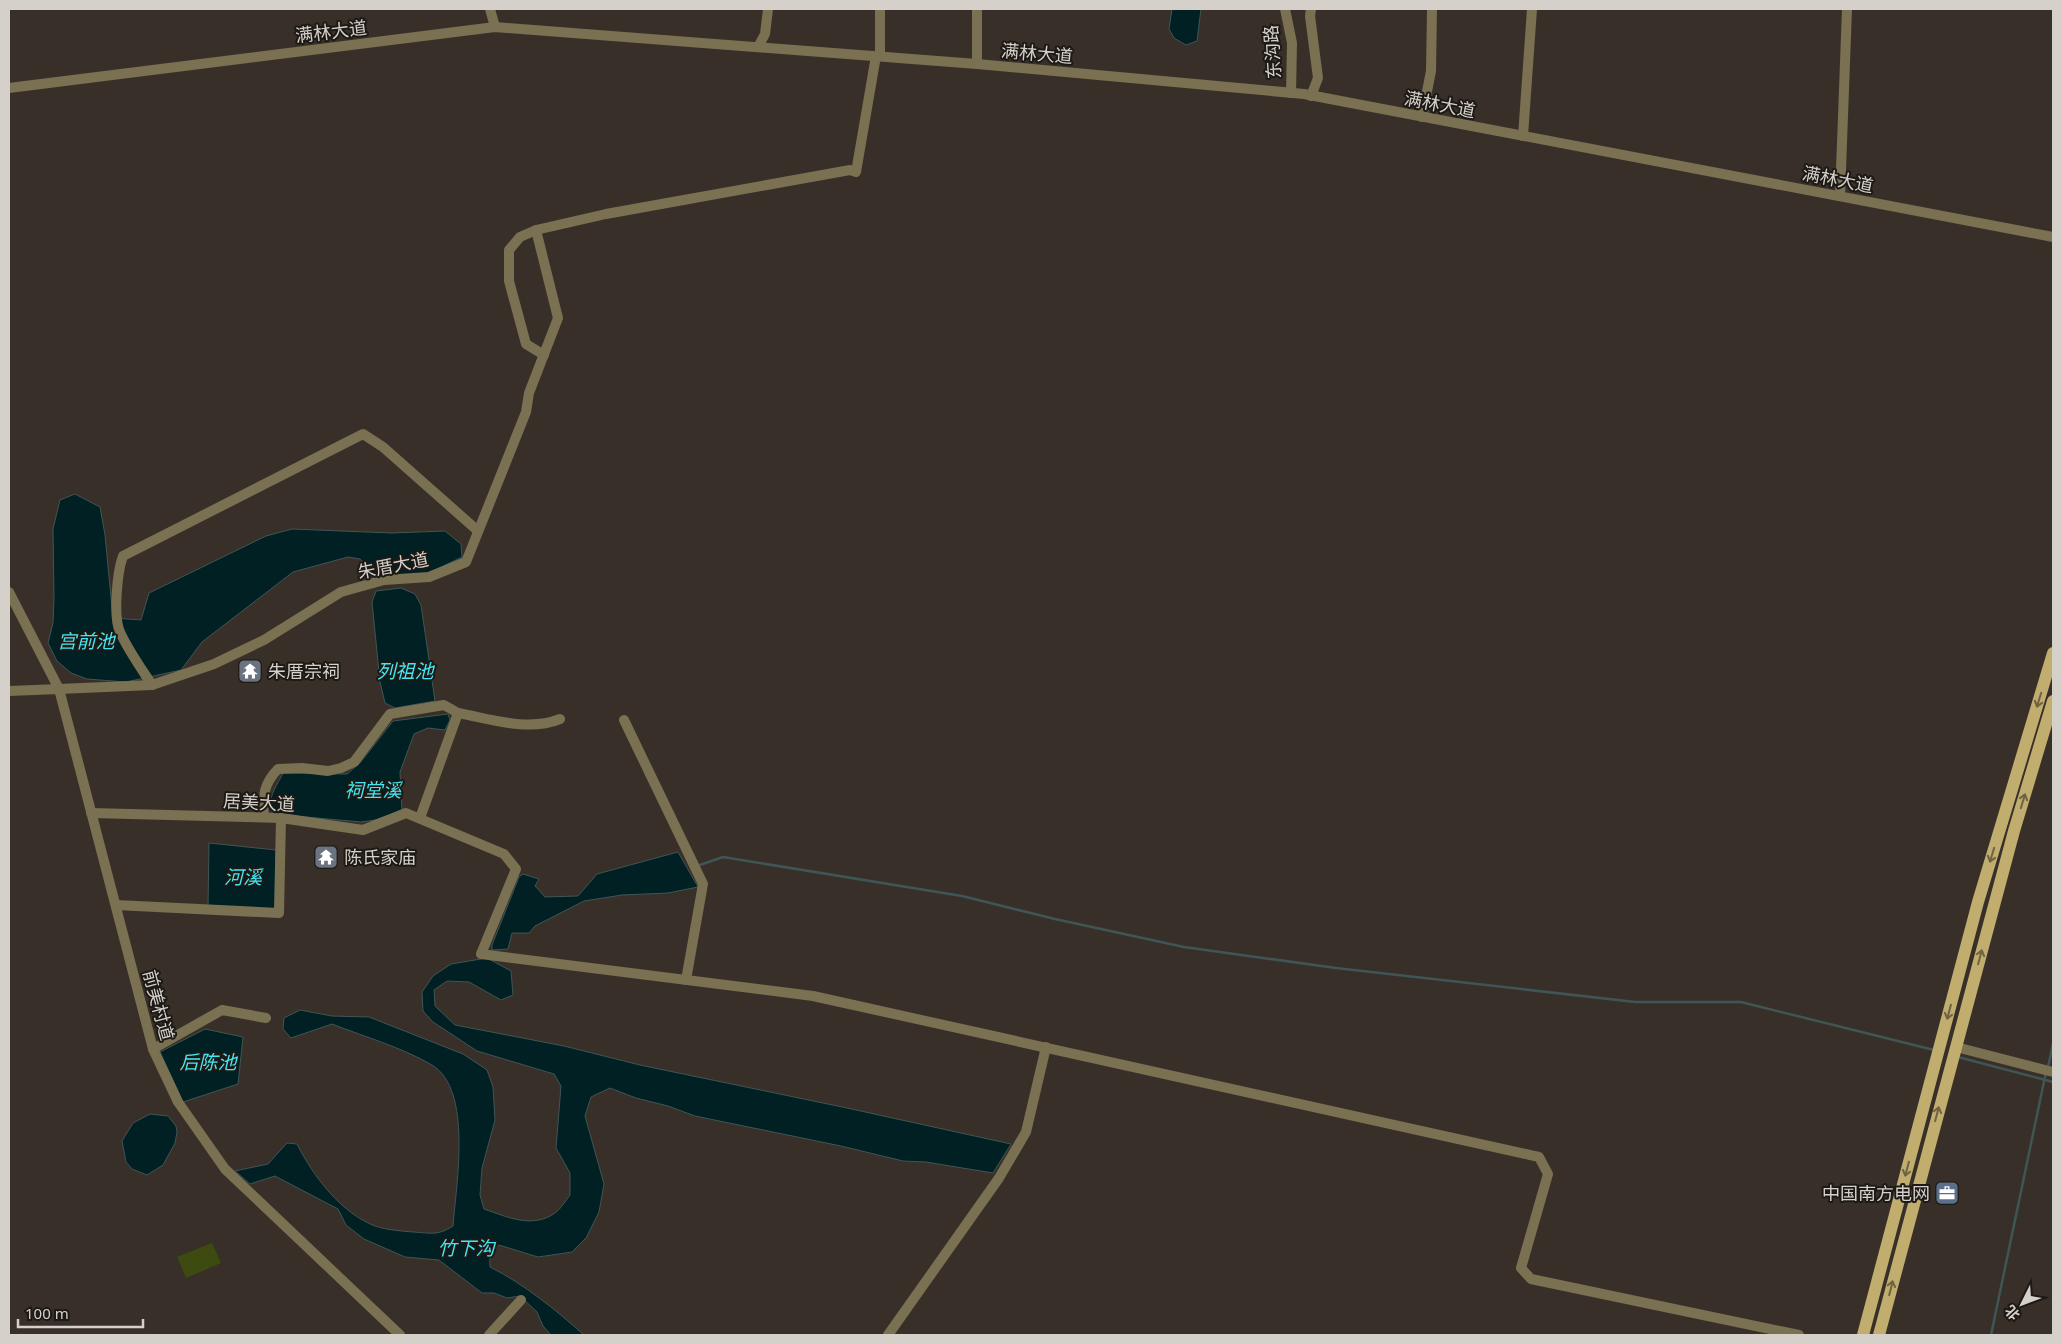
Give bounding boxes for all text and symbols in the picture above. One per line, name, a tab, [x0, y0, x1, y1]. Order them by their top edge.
street label: 满林大道	[294, 15, 368, 47]
street label: 东沟路	[1258, 24, 1286, 80]
street label: 满林大道	[1000, 38, 1074, 68]
street label: 满林大道	[1402, 85, 1478, 123]
street label: 满林大道	[1800, 160, 1876, 198]
street label: 朱厝大道	[355, 546, 431, 584]
water label: 宫前池	[57, 628, 116, 654]
temple icon: 朱厝宗祠	[237, 658, 263, 684]
water label: 列祖池	[376, 658, 435, 684]
place label: 朱厝宗祠	[268, 659, 340, 683]
one-way arrow	[2034, 691, 2044, 707]
water label: 祠堂溪	[344, 777, 403, 803]
street label: 居美大道	[222, 788, 296, 816]
one-way arrow	[2019, 793, 2029, 809]
temple icon: 陈氏家庙	[313, 844, 339, 870]
place label: 陈氏家庙	[344, 845, 416, 869]
one-way arrow	[1987, 847, 1997, 863]
water label: 河溪	[224, 864, 264, 890]
one-way arrow	[1975, 950, 1985, 966]
street label: 前美村道	[138, 967, 180, 1043]
one-way arrow	[1944, 1003, 1953, 1019]
water label: 后陈池	[179, 1049, 238, 1075]
one-way arrow	[1933, 1107, 1943, 1123]
one-way arrow	[1902, 1160, 1911, 1176]
office icon: 中国南方电网	[1934, 1180, 1960, 1206]
place label: 中国南方电网	[1822, 1181, 1930, 1205]
water label: 竹下沟	[437, 1235, 496, 1261]
north arrow	[1997, 1279, 2047, 1329]
one-way arrow	[1887, 1280, 1896, 1296]
scale bar	[18, 1296, 142, 1328]
text: 北	[2000, 1301, 2024, 1325]
text: 100 m	[25, 1303, 69, 1323]

